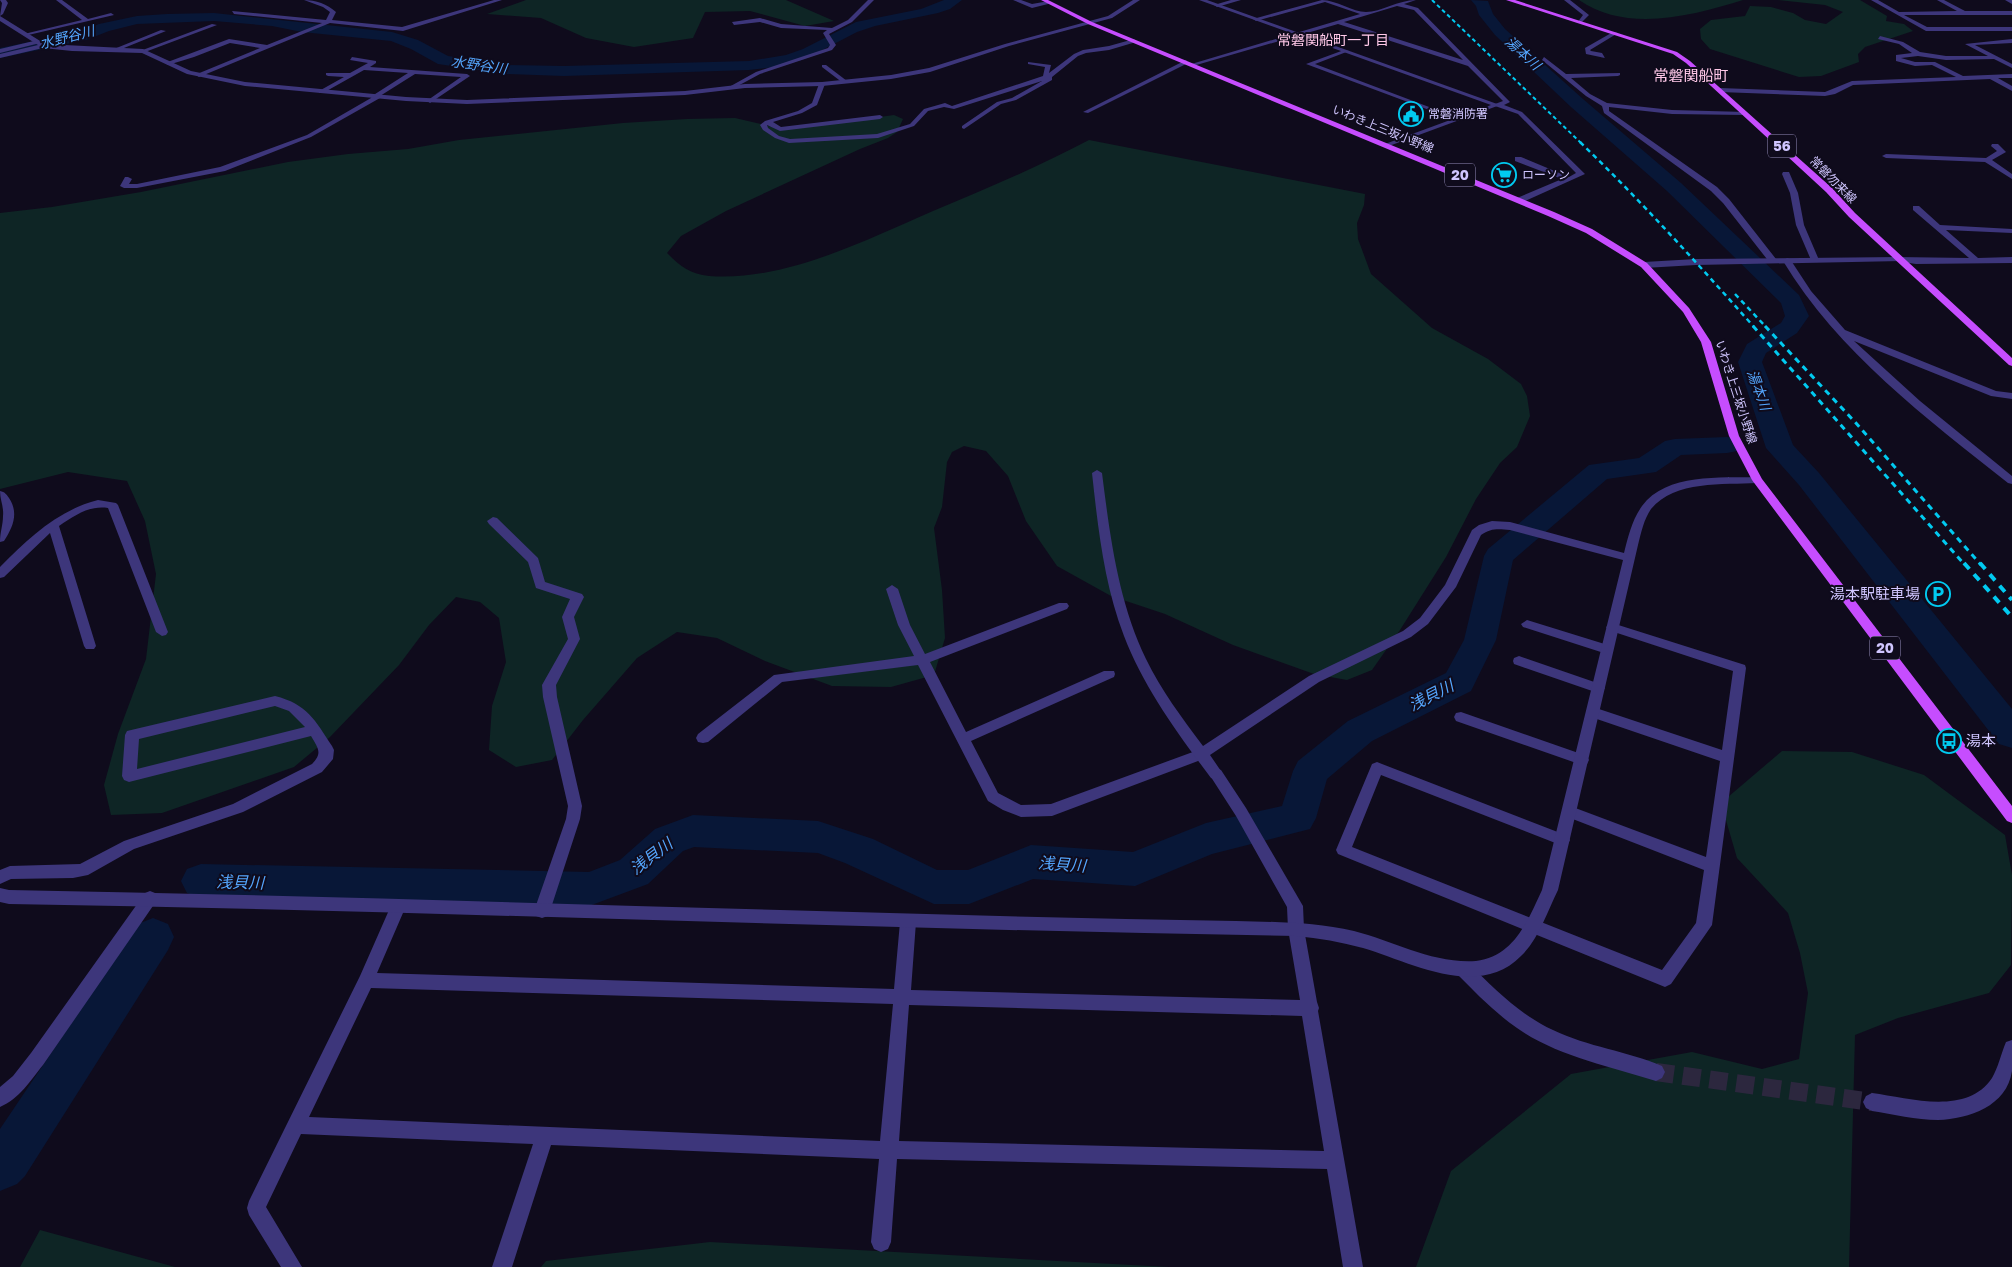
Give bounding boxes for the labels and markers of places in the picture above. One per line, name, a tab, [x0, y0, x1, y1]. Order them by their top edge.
public building icon: 常磐消防署	[1398, 101, 1424, 127]
place label: 常磐消防署	[1428, 106, 1488, 121]
supermarket icon: ローソン	[1491, 162, 1517, 188]
place label: ローソン	[1522, 167, 1570, 182]
parking icon: 湯本駅駐車場	[1925, 581, 1951, 607]
place label: 湯本駅駐車場	[1830, 584, 1920, 602]
bus stop icon: 湯本	[1936, 728, 1962, 754]
place label: 湯本	[1966, 731, 1996, 749]

